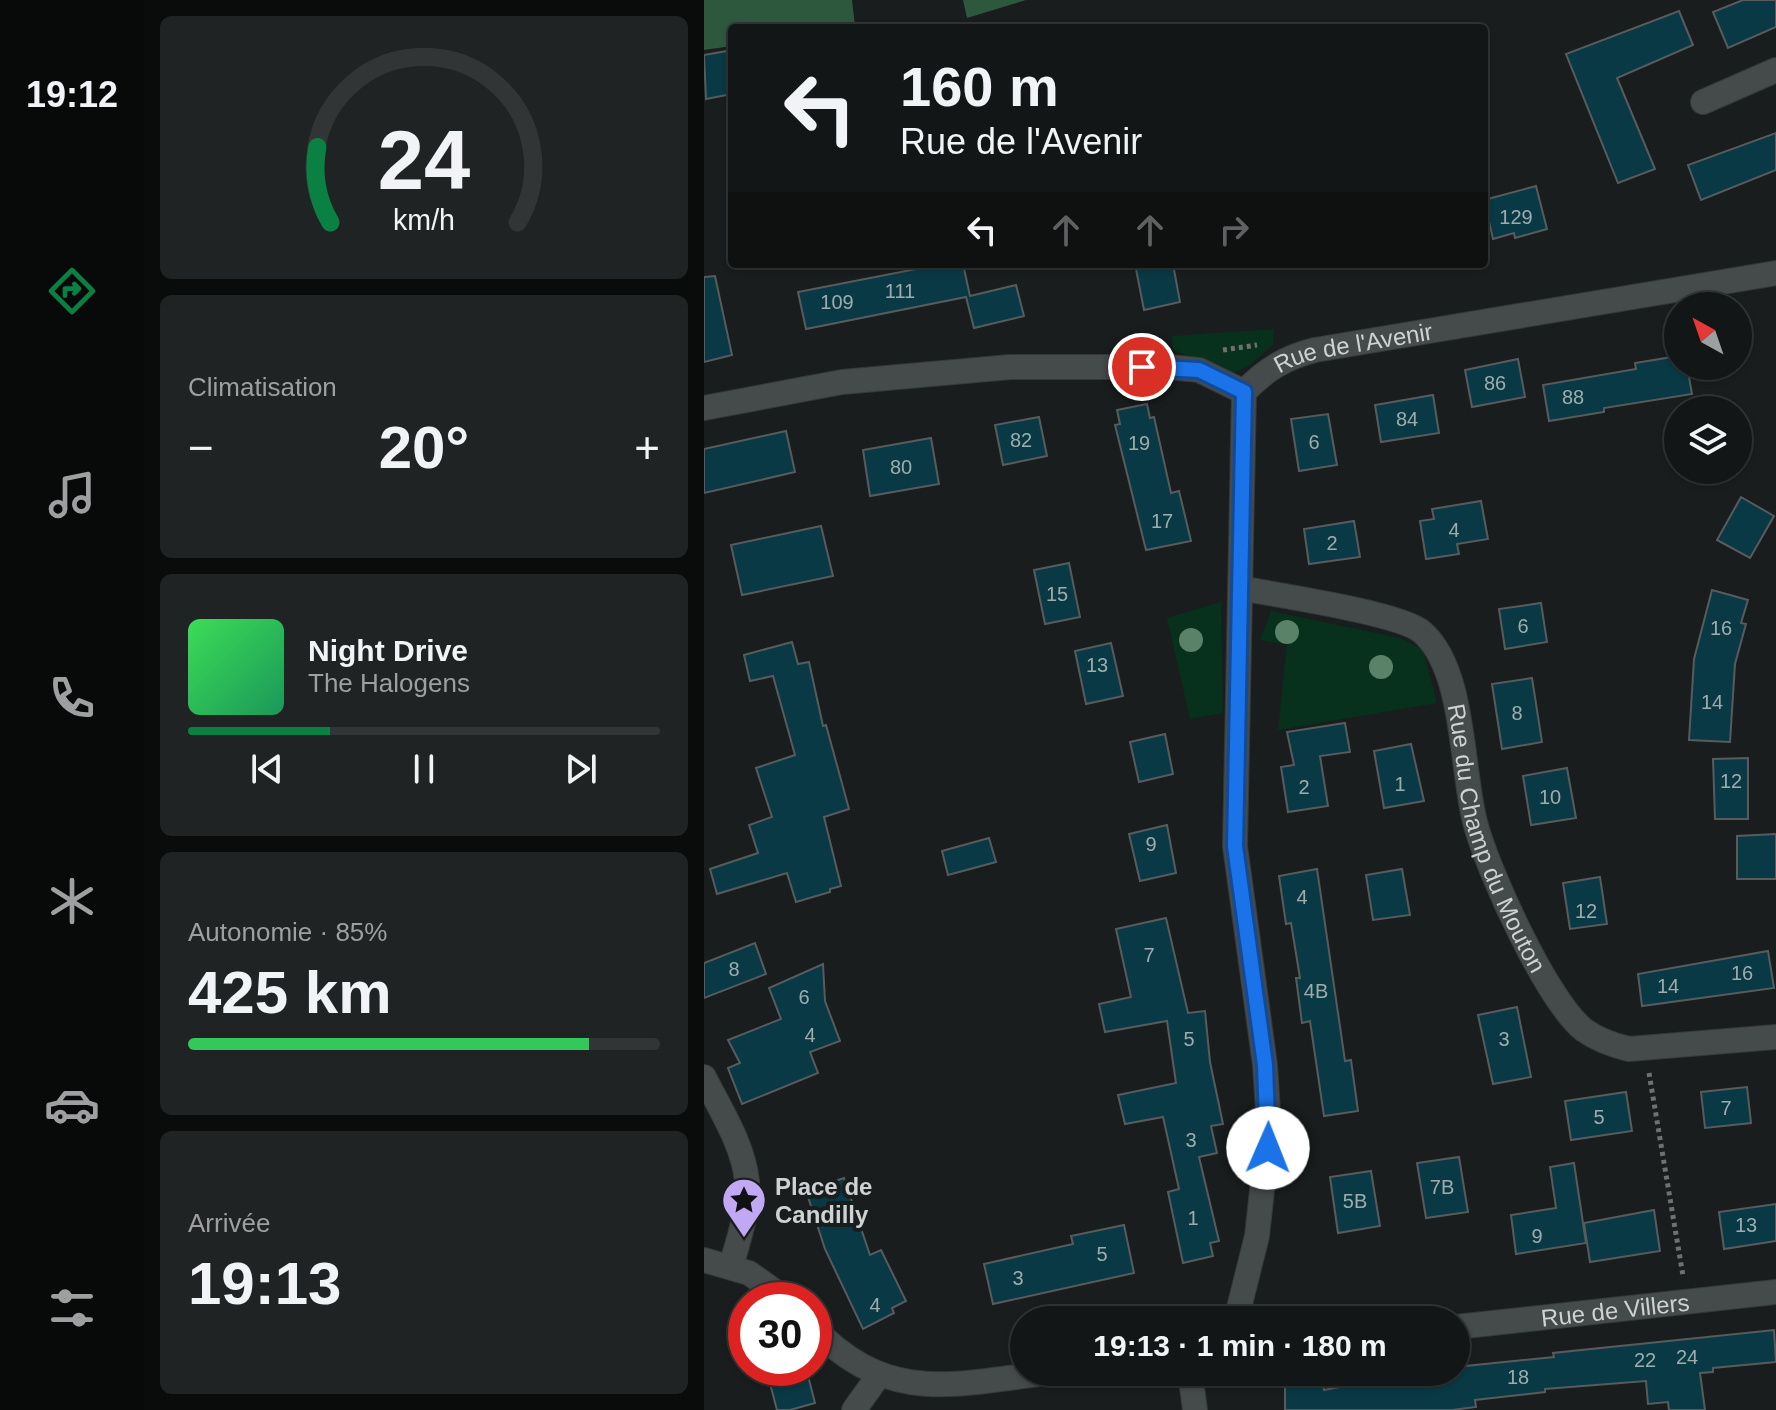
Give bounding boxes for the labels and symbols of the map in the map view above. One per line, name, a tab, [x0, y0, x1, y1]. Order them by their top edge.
house number: 129	[1499, 206, 1533, 228]
house number: 111	[885, 280, 915, 302]
house number: 109	[820, 291, 854, 313]
north arrow	[1664, 292, 1752, 380]
street label: Rue de l'Avenir	[1269, 317, 1434, 378]
pin	[1108, 333, 1176, 401]
house number: 86	[1484, 372, 1506, 394]
house number: 88	[1562, 386, 1584, 408]
house number: 84	[1396, 408, 1418, 430]
house number: 82	[1010, 429, 1032, 451]
house number: 6	[1308, 431, 1320, 453]
house number: 19	[1128, 432, 1150, 454]
house number: 80	[890, 456, 912, 478]
house number: 17	[1151, 510, 1173, 532]
house number: 4	[1448, 519, 1460, 541]
house number: 2	[1326, 532, 1338, 554]
house number: 15	[1046, 583, 1068, 605]
house number: 6	[1517, 615, 1529, 637]
house number: 16	[1710, 617, 1732, 639]
house number: 13	[1086, 654, 1108, 676]
house number: 14	[1701, 691, 1723, 713]
street label: Rue du Champ du Mouton	[1443, 701, 1552, 977]
house number: 8	[1511, 702, 1523, 724]
house number: 12	[1720, 770, 1742, 792]
house number: 1	[1394, 773, 1406, 795]
house number: 2	[1298, 776, 1310, 798]
house number: 10	[1539, 786, 1561, 808]
house number: 9	[1145, 833, 1157, 855]
house number: 4	[1296, 886, 1308, 908]
house number: 12	[1575, 900, 1597, 922]
house number: 7	[1143, 944, 1155, 966]
house number: 8	[728, 958, 740, 980]
house number: 16	[1731, 962, 1753, 984]
house number: 14	[1657, 975, 1679, 997]
house number: 4B	[1304, 980, 1328, 1002]
house number: 6	[798, 986, 810, 1008]
house number: 4	[804, 1024, 816, 1046]
house number: 5	[1183, 1028, 1195, 1050]
house number: 3	[1498, 1028, 1510, 1050]
house number: 7	[1720, 1097, 1732, 1119]
position arrow	[1226, 1106, 1310, 1190]
house number: 5	[1593, 1106, 1605, 1128]
house number: 3	[1185, 1129, 1197, 1151]
place label: Place de Candilly	[775, 1173, 872, 1228]
place icon: Place de Candilly	[720, 1176, 768, 1239]
house number: 7B	[1430, 1176, 1454, 1198]
house number: 5B	[1343, 1190, 1367, 1212]
house number: 1	[1187, 1207, 1199, 1229]
house number: 13	[1735, 1214, 1757, 1236]
house number: 9	[1531, 1225, 1543, 1247]
house number: 5	[1096, 1243, 1108, 1265]
house number: 3	[1012, 1267, 1024, 1289]
speed limit sign: 30	[728, 1282, 832, 1386]
street label: Rue de Villers	[1539, 1288, 1691, 1331]
house number: 4	[869, 1294, 881, 1316]
house number: 24	[1676, 1346, 1698, 1368]
house number: 22	[1634, 1349, 1656, 1371]
house number: 18	[1507, 1366, 1529, 1388]

